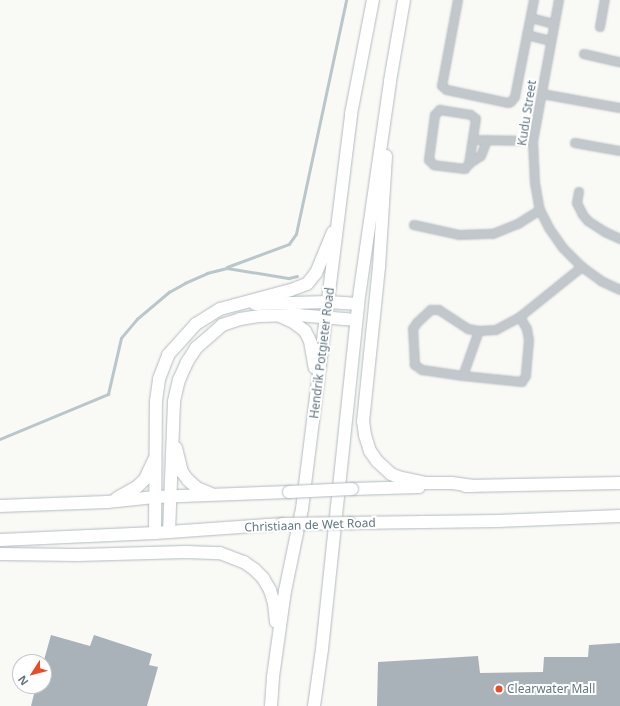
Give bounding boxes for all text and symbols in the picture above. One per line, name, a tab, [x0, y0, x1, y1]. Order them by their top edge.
street label: Kudu Street	[515, 79, 539, 147]
street label: Hendrik Potgieter Road	[307, 287, 337, 419]
street label: Christiaan de Wet Road	[244, 516, 376, 534]
north arrow	[12, 654, 52, 694]
text: N	[14, 673, 31, 689]
place label: Clearwater Mall	[507, 682, 595, 696]
marker: Clearwater Mall	[494, 684, 504, 694]

